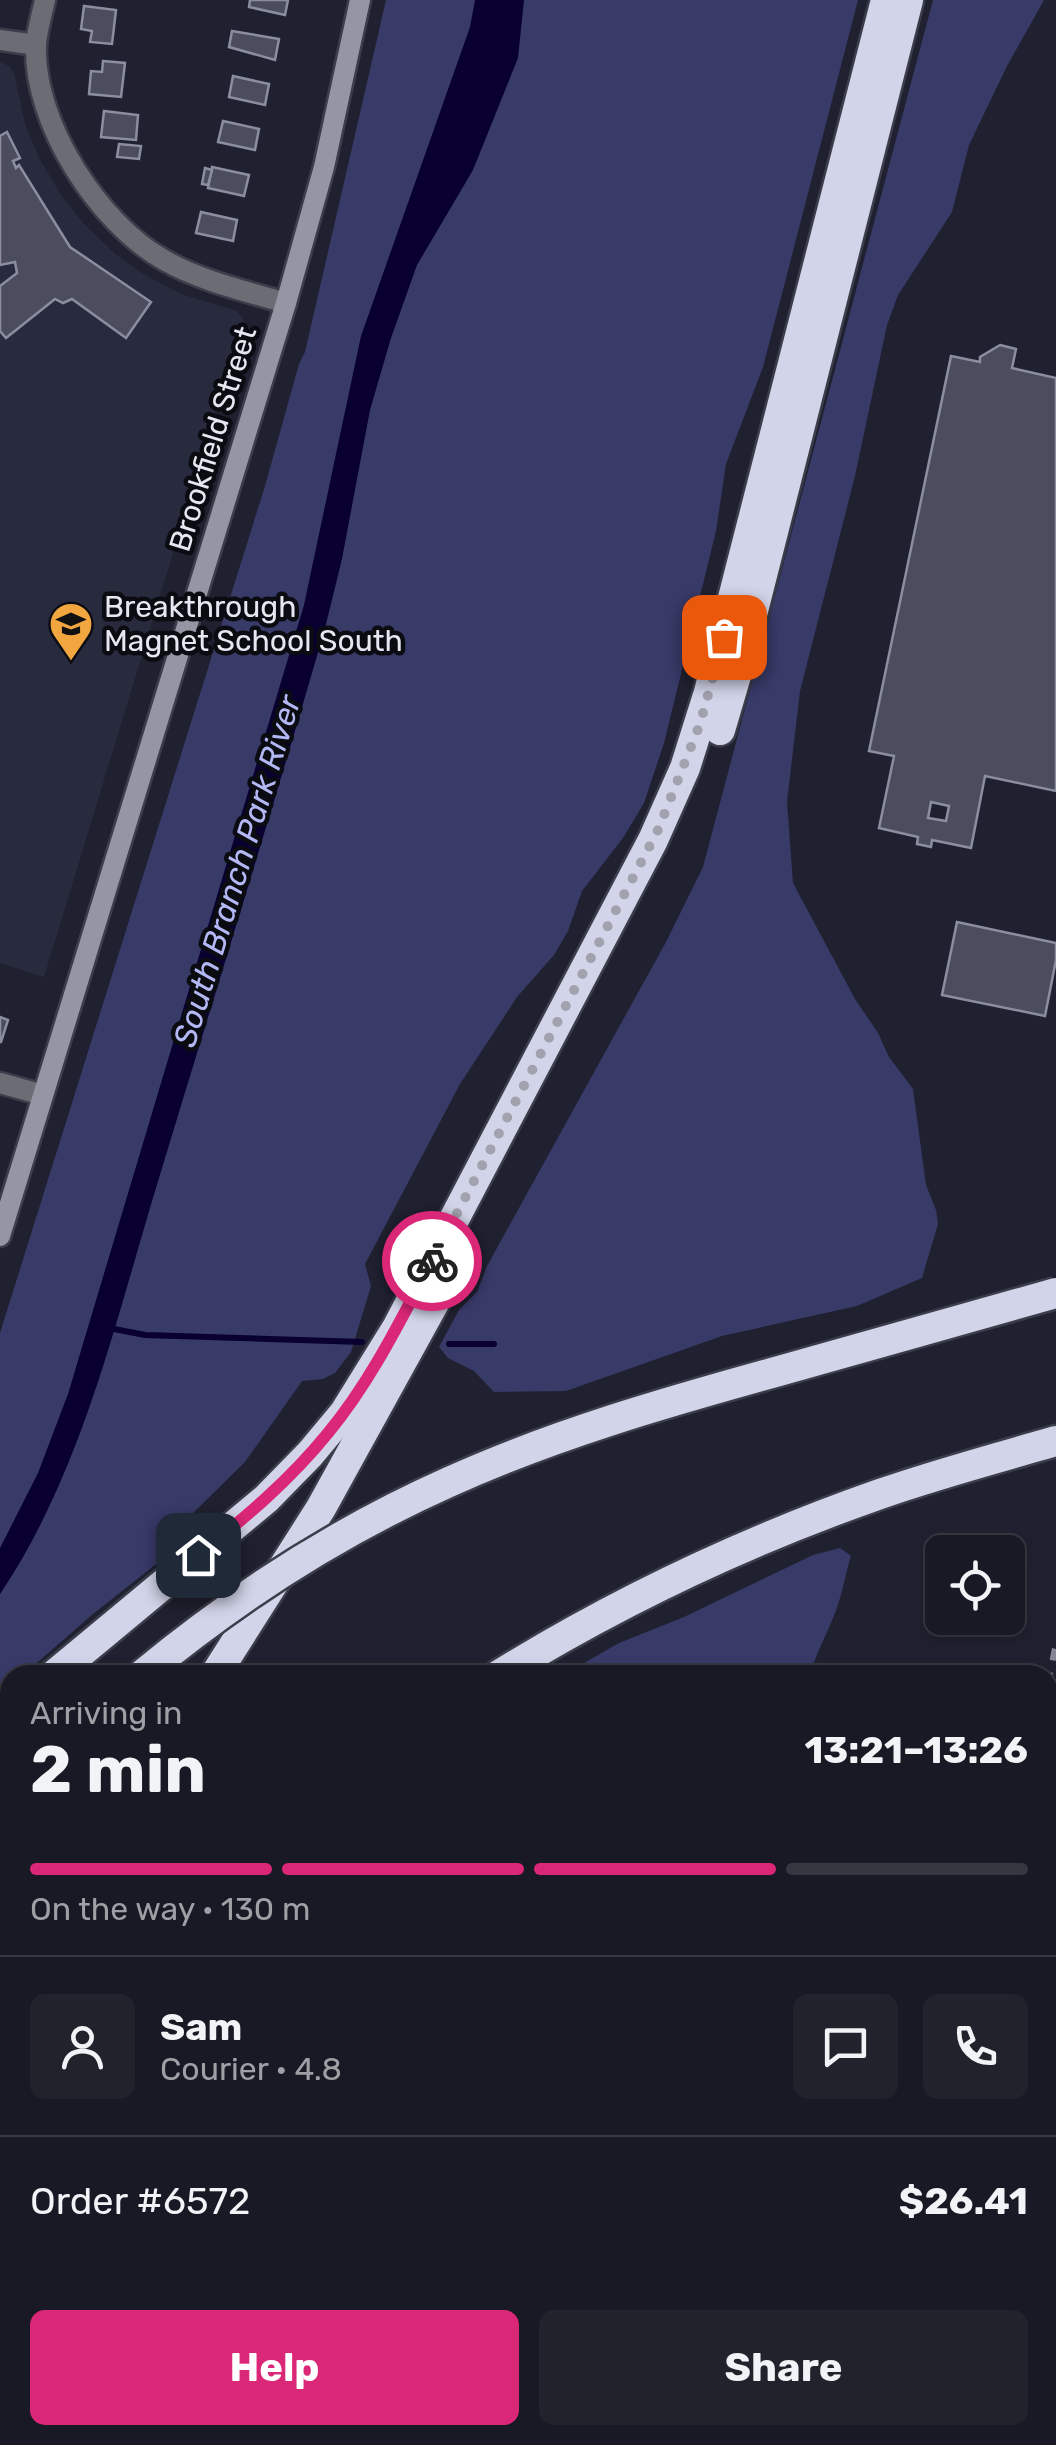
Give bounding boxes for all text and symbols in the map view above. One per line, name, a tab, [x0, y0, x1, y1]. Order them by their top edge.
street label: Brookfield Street	[162, 322, 264, 556]
place label: Breakthrough Magnet School South	[104, 589, 403, 659]
pin	[682, 595, 767, 680]
school or university icon: Breakthrough Magnet School South	[48, 601, 94, 662]
icon: bag	[697, 610, 752, 665]
water label: South Branch Park River	[165, 689, 309, 1051]
courier	[382, 1211, 482, 1311]
icon: bike	[405, 1234, 460, 1289]
pin	[156, 1513, 241, 1598]
icon: home	[171, 1528, 226, 1583]
map controls	[925, 1535, 1025, 1635]
button: locate	[925, 1535, 1025, 1635]
text: Arriving in	[30, 1694, 182, 1732]
text: 13:21–13:26	[804, 1727, 1028, 1773]
text: 2 min	[30, 1731, 206, 1808]
text: On the way · 130 m	[30, 1890, 310, 1928]
button: person	[30, 1994, 135, 2099]
button: chat	[793, 1994, 898, 2099]
button: phone	[923, 1994, 1028, 2099]
text: Sam	[160, 2004, 242, 2050]
text: Courier · 4.8	[160, 2050, 342, 2088]
text: Order #6572	[30, 2178, 250, 2224]
text: $26.41	[899, 2178, 1028, 2224]
button: Help	[30, 2310, 519, 2425]
button: Share	[539, 2310, 1028, 2425]

